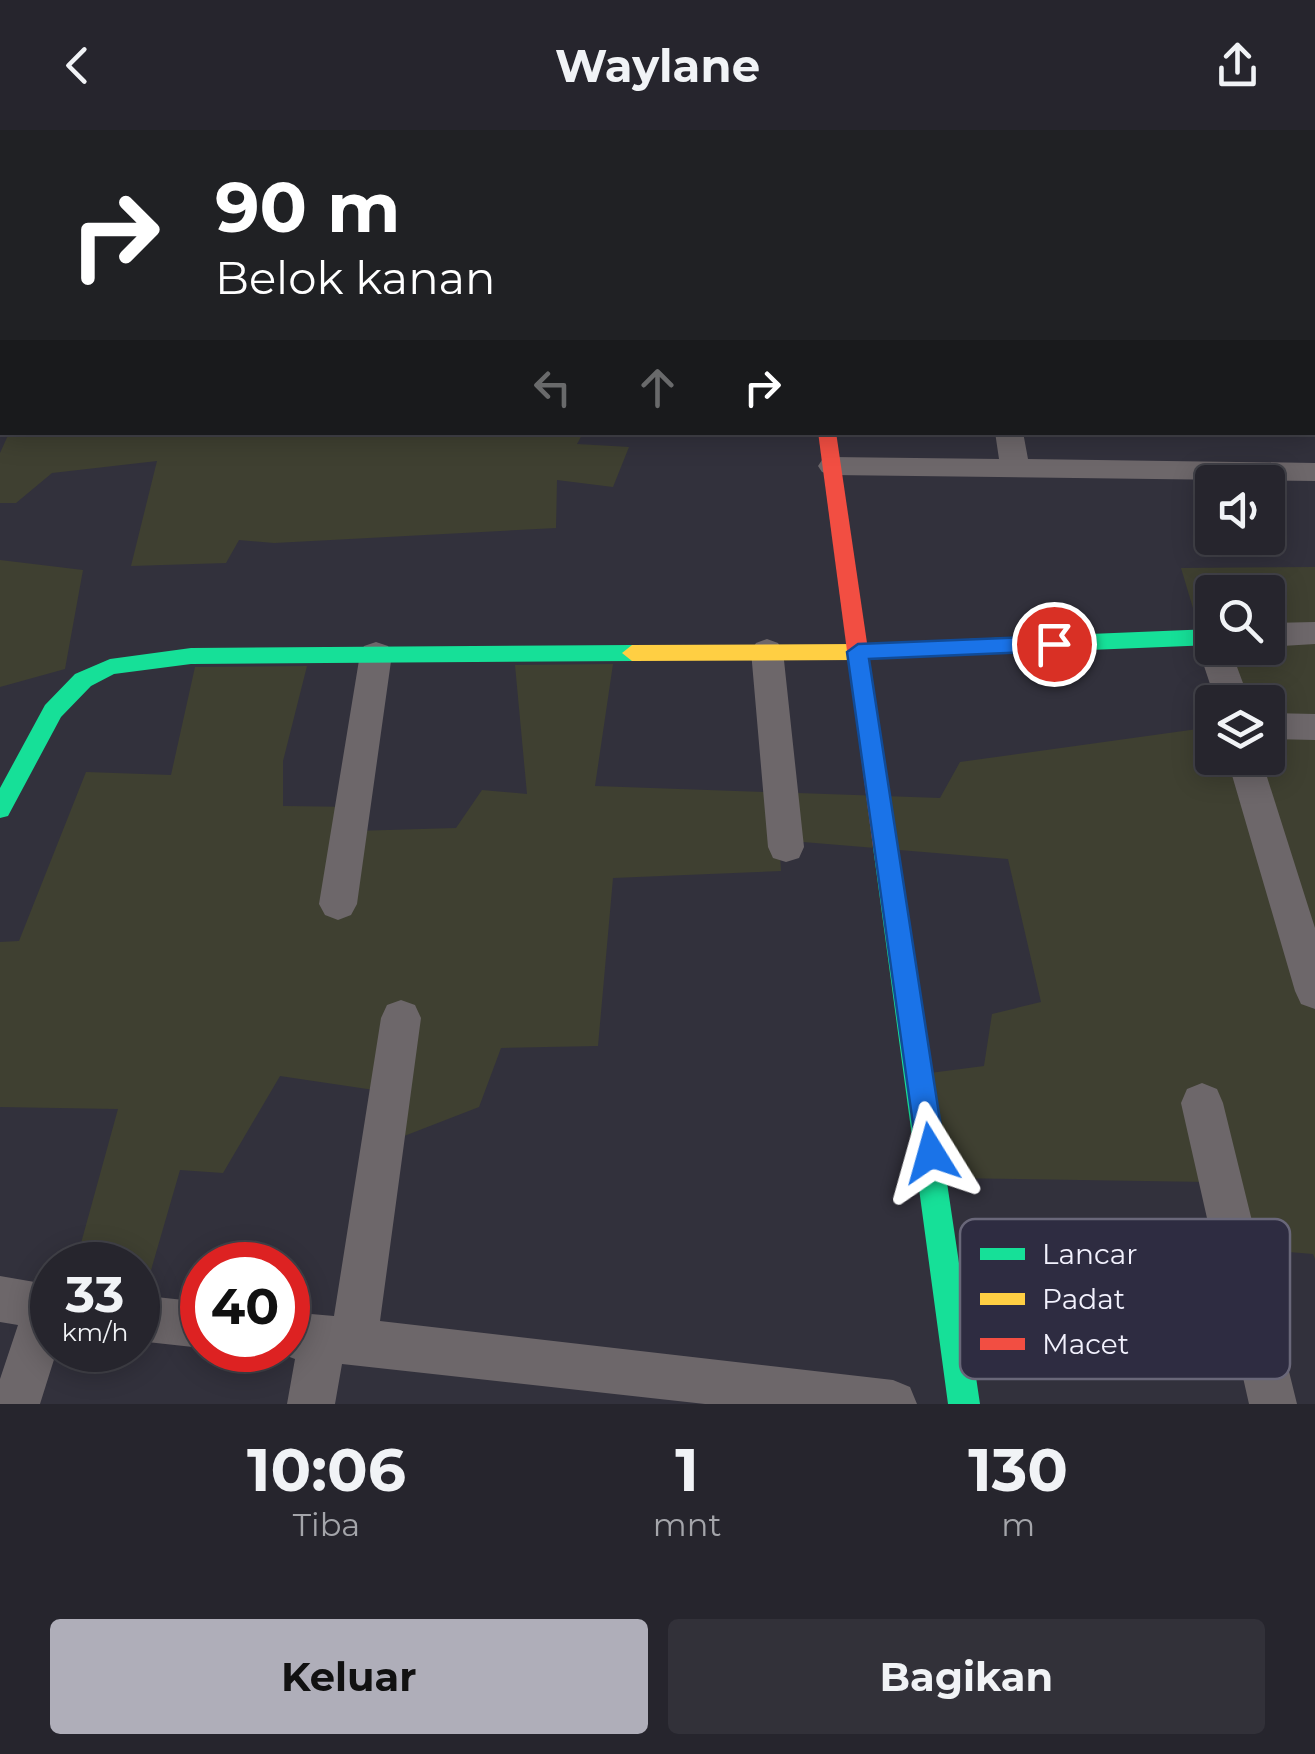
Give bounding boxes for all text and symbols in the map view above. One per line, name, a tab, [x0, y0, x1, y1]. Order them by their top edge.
icon: back	[50, 38, 105, 93]
text: Waylane	[555, 38, 760, 93]
icon: share	[1210, 38, 1265, 93]
text: 90 m	[215, 164, 400, 250]
icon: right	[50, 170, 180, 300]
text: Belok kanan	[215, 250, 496, 305]
icon: left	[525, 360, 580, 415]
icon: ahead	[630, 360, 685, 415]
icon: right	[735, 360, 790, 415]
map controls	[1195, 465, 1285, 775]
button: sound	[1195, 465, 1285, 555]
button: search	[1195, 575, 1285, 665]
pin	[1012, 602, 1097, 687]
icon: arrive	[1027, 617, 1082, 672]
button: layers	[1195, 685, 1285, 775]
position arrow	[879, 1101, 983, 1205]
legend	[960, 1219, 1290, 1379]
text: Lancar	[1042, 1237, 1137, 1271]
speed limit sign: 40	[180, 1242, 310, 1372]
text: 33	[66, 1264, 124, 1325]
text: Padat	[1042, 1282, 1125, 1316]
text: km/h	[62, 1317, 128, 1347]
text: Macet	[1042, 1327, 1129, 1361]
text: 10:06	[247, 1433, 406, 1506]
text: 1	[675, 1433, 699, 1506]
text: 130	[968, 1433, 1068, 1506]
text: Tiba	[293, 1505, 360, 1544]
text: mnt	[653, 1505, 721, 1544]
text: m	[1001, 1505, 1035, 1544]
button: Keluar	[50, 1619, 648, 1734]
button: Bagikan	[668, 1619, 1265, 1734]

